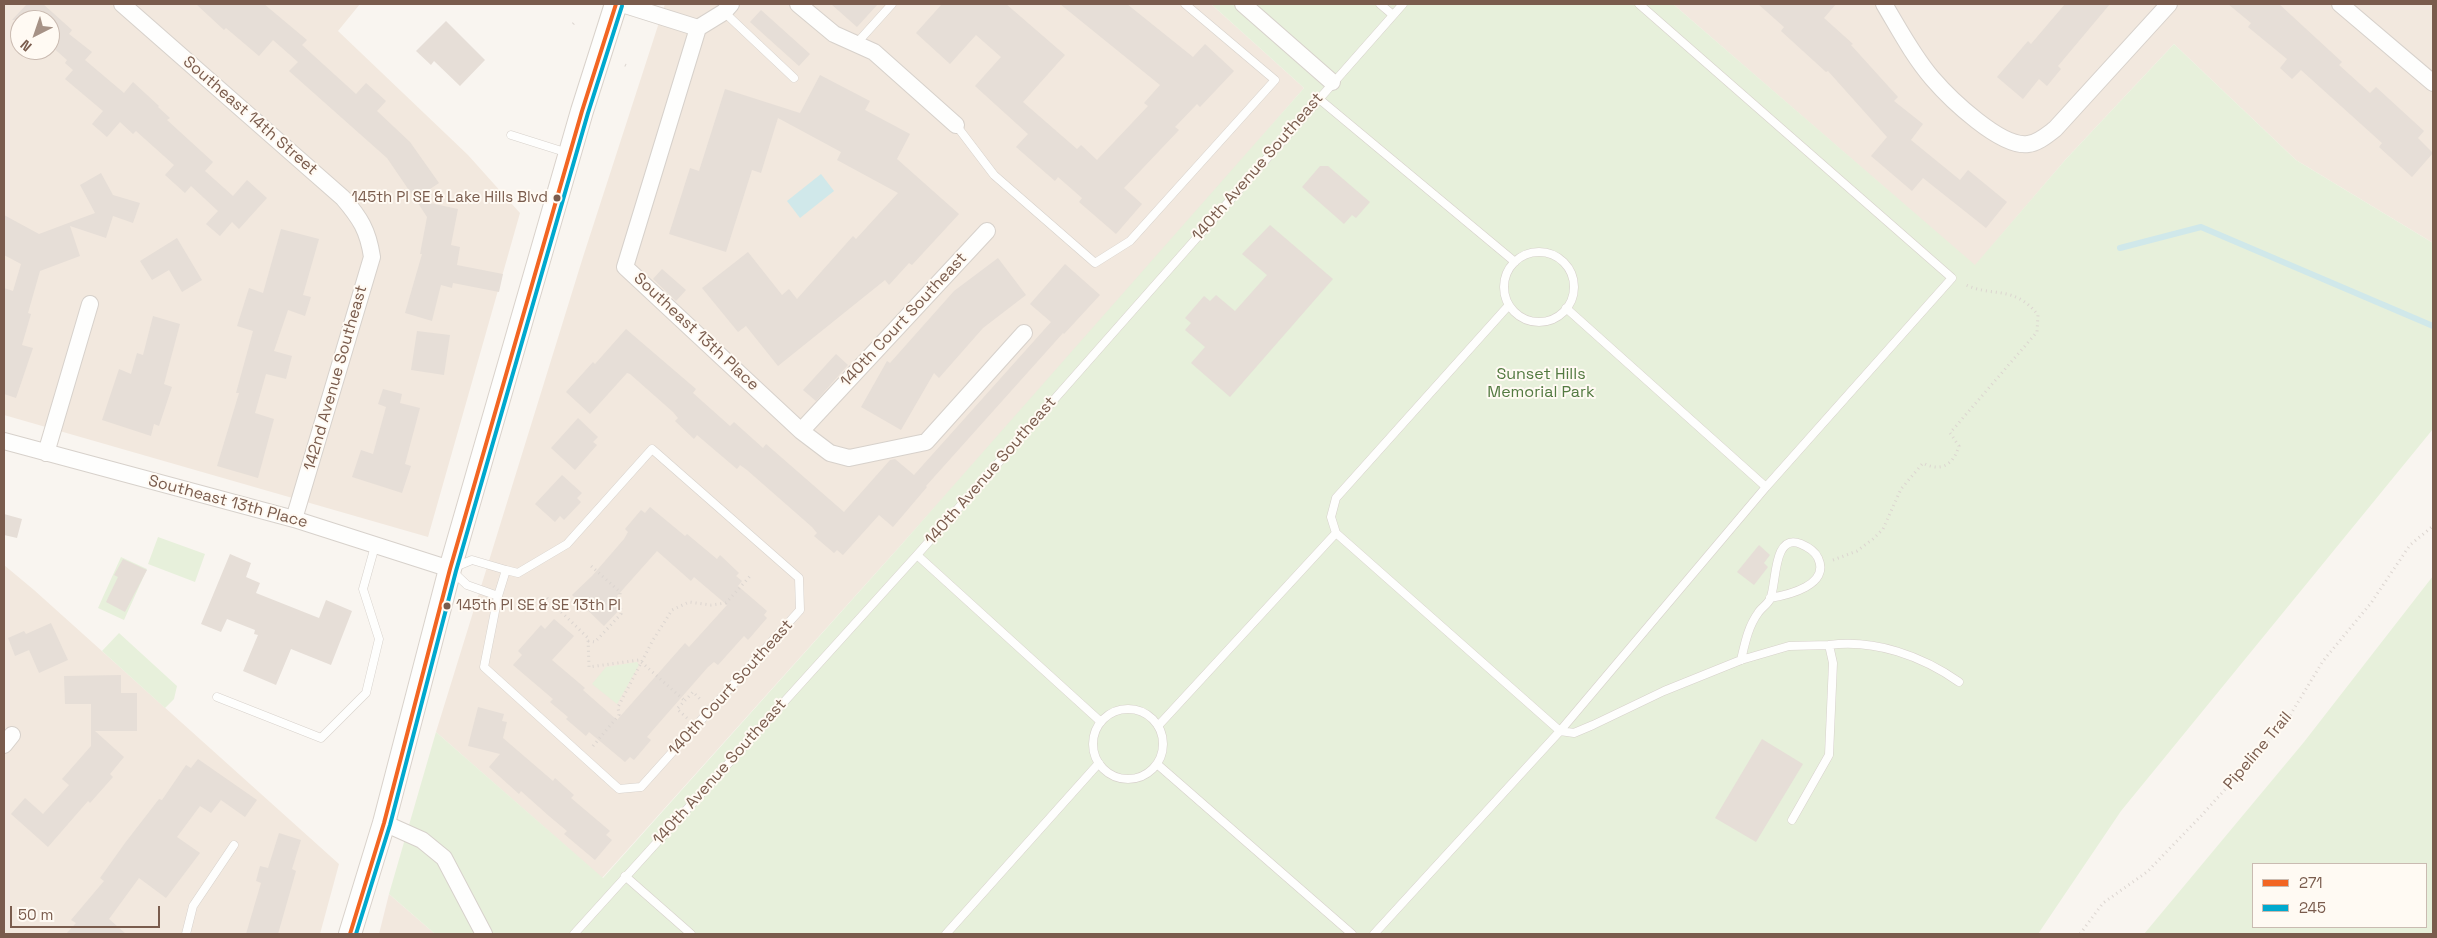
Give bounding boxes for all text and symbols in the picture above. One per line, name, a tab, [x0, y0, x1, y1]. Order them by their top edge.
north arrow	[10, 10, 60, 60]
text: N	[16, 36, 35, 55]
street label: Southeast 14th Street	[179, 52, 321, 180]
street label: 140th Avenue Southeast	[1189, 89, 1327, 245]
place label: 145th Pl SE & Lake Hills Blvd	[352, 189, 548, 207]
marker: 145th Pl SE & Lake Hills Blvd	[552, 193, 562, 203]
street label: 140th Court Southeast	[837, 249, 971, 391]
street label: Southeast 13th Place	[629, 269, 763, 395]
street label: 142nd Avenue Southeast	[300, 283, 372, 473]
park label: Sunset Hills Memorial Park	[1487, 365, 1595, 403]
street label: 140th Avenue Southeast	[922, 393, 1060, 549]
street label: Southeast 13th Place	[146, 471, 310, 533]
place label: 145th Pl SE & SE 13th Pl	[456, 597, 621, 615]
marker: 145th Pl SE & SE 13th Pl	[442, 601, 452, 611]
street label: 140th Court Southeast	[665, 616, 797, 760]
street label: 140th Avenue Southeast	[649, 695, 791, 849]
street label: Pipeline Trail	[2220, 708, 2296, 794]
legend	[2252, 863, 2427, 928]
text: 271	[2299, 873, 2323, 892]
scale bar	[12, 896, 162, 928]
text: 245	[2299, 898, 2326, 917]
text: 50 m	[18, 905, 53, 924]

